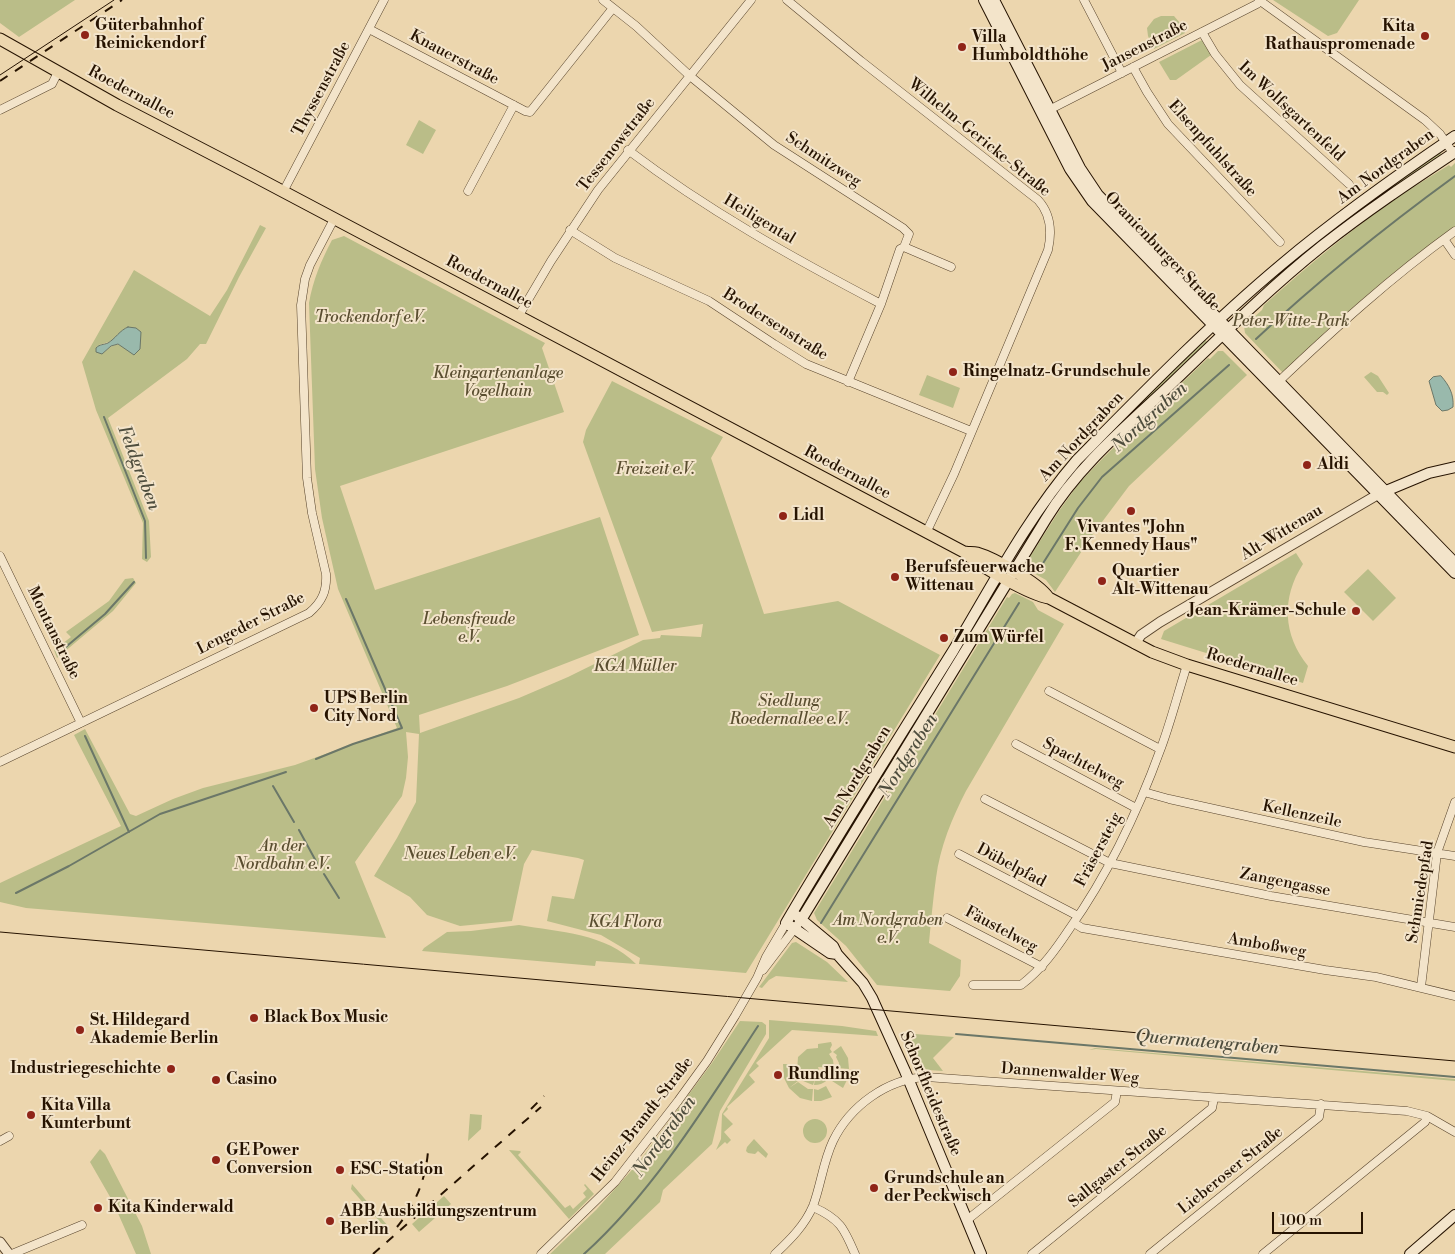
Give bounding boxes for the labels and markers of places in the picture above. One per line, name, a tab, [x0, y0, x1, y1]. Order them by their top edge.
place label: Güterbahnhof Reinickendorf	[95, 16, 205, 54]
place label: Kita Rathauspromenade	[1265, 17, 1415, 55]
place label: Villa Humboldthöhe	[972, 28, 1088, 66]
marker: Güterbahnhof Reinickendorf	[79, 29, 91, 41]
marker: Kita Rathauspromenade	[1419, 30, 1431, 42]
marker: Villa Humboldthöhe	[956, 41, 968, 53]
place label: Ringelnatz-Grundschule	[963, 362, 1151, 382]
marker: Ringelnatz-Grundschule	[947, 366, 959, 378]
place label: Aldi	[1317, 455, 1349, 475]
marker: Aldi	[1301, 459, 1313, 471]
marker: Vivantes "John F. Kennedy Haus"	[1125, 505, 1137, 517]
place label: Lidl	[793, 506, 824, 526]
marker: Lidl	[777, 510, 789, 522]
place label: Vivantes "John F. Kennedy Haus"	[1065, 518, 1197, 556]
place label: Berufsfeuerwache Wittenau	[905, 558, 1044, 596]
place label: Quartier Alt-Wittenau	[1112, 562, 1209, 600]
marker: Berufsfeuerwache Wittenau	[889, 571, 901, 583]
marker: Quartier Alt-Wittenau	[1096, 575, 1108, 587]
place label: Jean-Krämer-Schule	[1189, 601, 1346, 621]
marker: Jean-Krämer-Schule	[1350, 605, 1362, 617]
place label: Zum Würfel	[954, 628, 1044, 648]
marker: Zum Würfel	[938, 632, 950, 644]
place label: UPS Berlin City Nord	[324, 689, 408, 727]
marker: UPS Berlin City Nord	[308, 702, 320, 714]
place label: Black Box Music	[264, 1008, 388, 1028]
place label: St. Hildegard Akademie Berlin	[90, 1011, 218, 1049]
marker: Black Box Music	[248, 1012, 260, 1024]
marker: St. Hildegard Akademie Berlin	[74, 1024, 86, 1036]
place label: Industriegeschichte	[10, 1059, 161, 1079]
marker: Industriegeschichte	[165, 1063, 177, 1075]
place label: Rundling	[788, 1065, 859, 1085]
marker: Rundling	[772, 1069, 784, 1081]
place label: Casino	[226, 1070, 277, 1090]
marker: Casino	[210, 1074, 222, 1086]
place label: Kita Villa Kunterbunt	[41, 1096, 131, 1134]
marker: Kita Villa Kunterbunt	[25, 1109, 37, 1121]
place label: GE Power Conversion	[226, 1141, 312, 1179]
marker: GE Power Conversion	[210, 1154, 222, 1166]
place label: ESC-Station	[350, 1160, 443, 1180]
marker: ESC-Station	[334, 1164, 346, 1176]
place label: Grundschule an der Peckwisch	[884, 1169, 1005, 1207]
marker: Grundschule an der Peckwisch	[868, 1182, 880, 1194]
place label: Kita Kinderwald	[108, 1198, 234, 1218]
marker: Kita Kinderwald	[92, 1202, 104, 1214]
place label: ABB Ausbildungszentrum Berlin	[340, 1202, 537, 1240]
marker: ABB Ausbildungszentrum Berlin	[324, 1215, 336, 1227]

